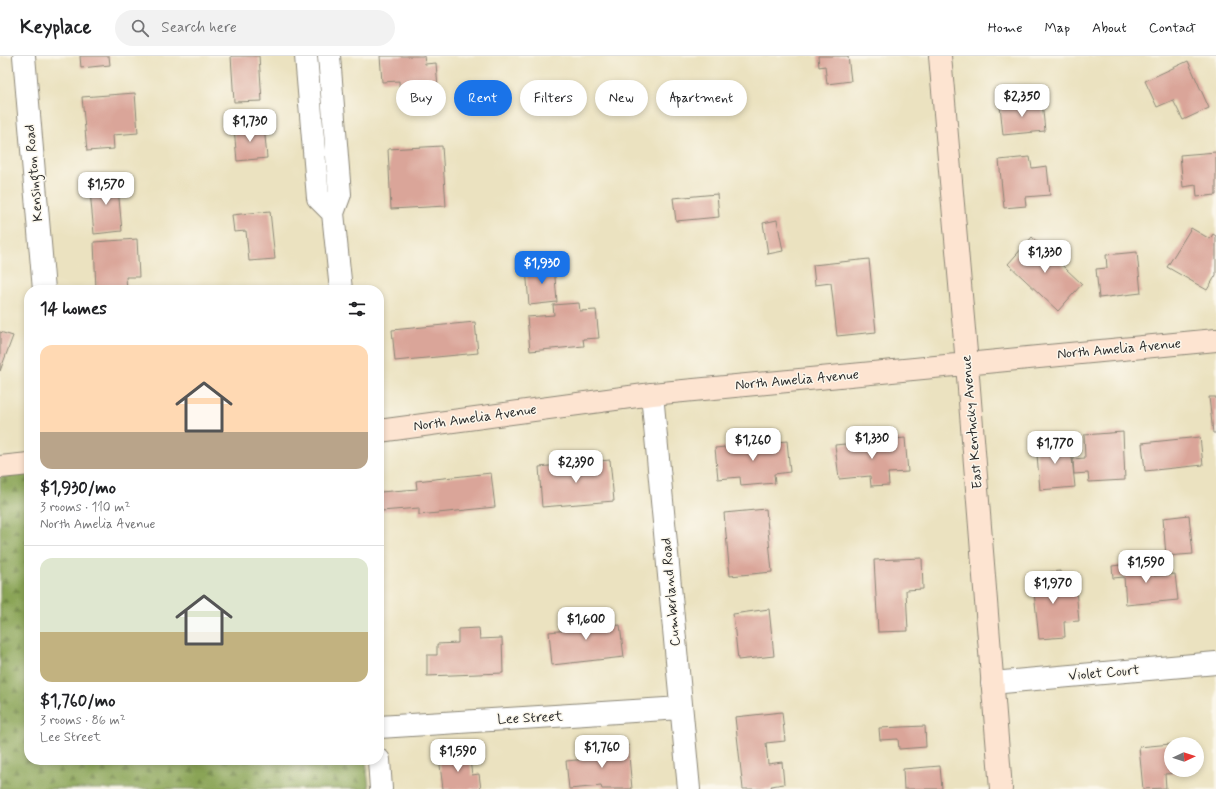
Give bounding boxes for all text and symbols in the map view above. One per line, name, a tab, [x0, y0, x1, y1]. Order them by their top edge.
search box	[115, 10, 395, 46]
text: Keyplace	[20, 15, 91, 40]
icon: search	[129, 17, 151, 39]
text: Search here	[161, 18, 237, 38]
text: Home	[988, 19, 1022, 37]
text: Map	[1044, 19, 1070, 37]
text: About	[1092, 19, 1127, 37]
text: Contact	[1149, 19, 1196, 37]
chip: Buy	[396, 80, 446, 116]
chip: Rent	[454, 80, 512, 116]
chip: Filters	[520, 80, 587, 116]
chip: New	[595, 80, 648, 116]
chip: Apartment	[656, 80, 747, 116]
pin: $2,350	[989, 84, 1055, 118]
text: $2,350	[1004, 88, 1040, 105]
pin: $1,730	[217, 109, 283, 143]
text: $1,730	[232, 113, 268, 130]
street label: Kensington Road	[21, 124, 49, 222]
pin: $1,570	[73, 172, 139, 206]
text: $1,570	[87, 176, 125, 193]
pin: $1,330	[1012, 240, 1078, 274]
text: $1,330	[1028, 244, 1062, 261]
pin: $1,930	[509, 251, 575, 285]
text: $1,930	[524, 255, 560, 272]
text: 14 homes	[40, 298, 107, 320]
icon: filters	[346, 298, 368, 320]
street label: North Amelia Avenue	[1056, 335, 1182, 363]
street label: East Kentucky Avenue	[957, 354, 987, 490]
street label: North Amelia Avenue	[734, 366, 860, 394]
icon: home	[168, 371, 240, 443]
street label: North Amelia Avenue	[412, 400, 538, 436]
pin: $1,330	[839, 426, 905, 460]
pin: $1,260	[720, 428, 786, 462]
text: $1,330	[855, 430, 889, 447]
pin: $1,770	[1022, 431, 1088, 465]
text: $1,260	[735, 432, 771, 449]
text: $1,770	[1036, 435, 1074, 452]
pin: $2,390	[543, 450, 609, 484]
text: $2,390	[558, 454, 594, 471]
text: $1,930/mo	[40, 477, 116, 499]
text: 3 rooms · 110 m²	[40, 499, 130, 516]
text: North Amelia Avenue	[40, 516, 155, 533]
street label: Cumberland Road	[657, 537, 685, 647]
pin: $1,590	[1113, 550, 1179, 584]
text: $1,590	[1127, 554, 1165, 571]
pin: $1,970	[1020, 571, 1086, 605]
text: $1,970	[1034, 575, 1072, 592]
icon: home	[168, 584, 240, 656]
pin: $1,600	[553, 607, 619, 641]
text: $1,600	[567, 611, 605, 628]
street label: Violet Court	[1068, 661, 1141, 685]
text: $1,760/mo	[40, 690, 116, 712]
street label: Lee Street	[497, 707, 564, 729]
text: 3 rooms · 86 m²	[40, 712, 126, 729]
text: Lee Street	[40, 729, 101, 746]
pin: $1,760	[569, 735, 635, 769]
north arrow	[1164, 737, 1204, 777]
map controls	[1164, 737, 1204, 777]
pin: $1,590	[425, 739, 491, 773]
text: $1,760	[584, 739, 620, 756]
text: $1,590	[439, 743, 477, 760]

